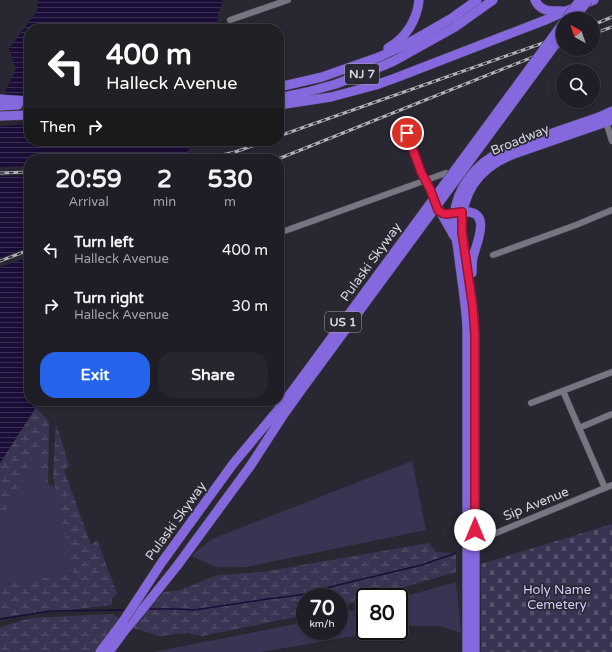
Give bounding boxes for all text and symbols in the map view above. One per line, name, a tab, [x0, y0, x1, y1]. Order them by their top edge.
north arrow	[556, 12, 600, 56]
map controls	[556, 12, 600, 108]
text: 400 m	[106, 38, 192, 72]
icon: left	[40, 40, 92, 92]
road number: NJ 7	[345, 64, 379, 84]
button: search	[556, 64, 600, 108]
text: Halleck Avenue	[106, 72, 237, 94]
icon: right	[84, 116, 106, 138]
pin	[390, 116, 424, 150]
text: Then	[40, 118, 76, 136]
street label: Broadway	[488, 121, 552, 159]
icon: arrive	[396, 122, 418, 144]
text: 20:59	[55, 165, 122, 194]
text: 2	[157, 165, 172, 194]
text: 530	[207, 165, 253, 194]
text: Arrival	[68, 194, 109, 210]
text: min	[153, 194, 176, 210]
text: m	[224, 194, 236, 210]
street label: Pulaski Skyway	[337, 219, 405, 304]
text: Turn left	[74, 233, 134, 251]
icon: left	[40, 239, 62, 261]
text: 400 m	[222, 241, 268, 259]
text: Halleck Avenue	[74, 251, 169, 267]
text: Turn right	[74, 289, 144, 307]
icon: right	[40, 295, 62, 317]
text: 30 m	[231, 297, 268, 315]
text: Halleck Avenue	[74, 307, 169, 323]
road number: US 1	[325, 312, 361, 332]
button: Exit	[40, 352, 150, 398]
button: Share	[158, 352, 268, 398]
street label: Pulaski Skyway	[142, 478, 210, 563]
street label: Sip Avenue	[501, 484, 571, 524]
position arrow	[454, 509, 496, 551]
park label: Holy Name Cemetery	[523, 582, 591, 613]
speed limit sign: 80	[356, 588, 408, 640]
text: 70	[309, 597, 335, 621]
text: km/h	[309, 618, 335, 630]

